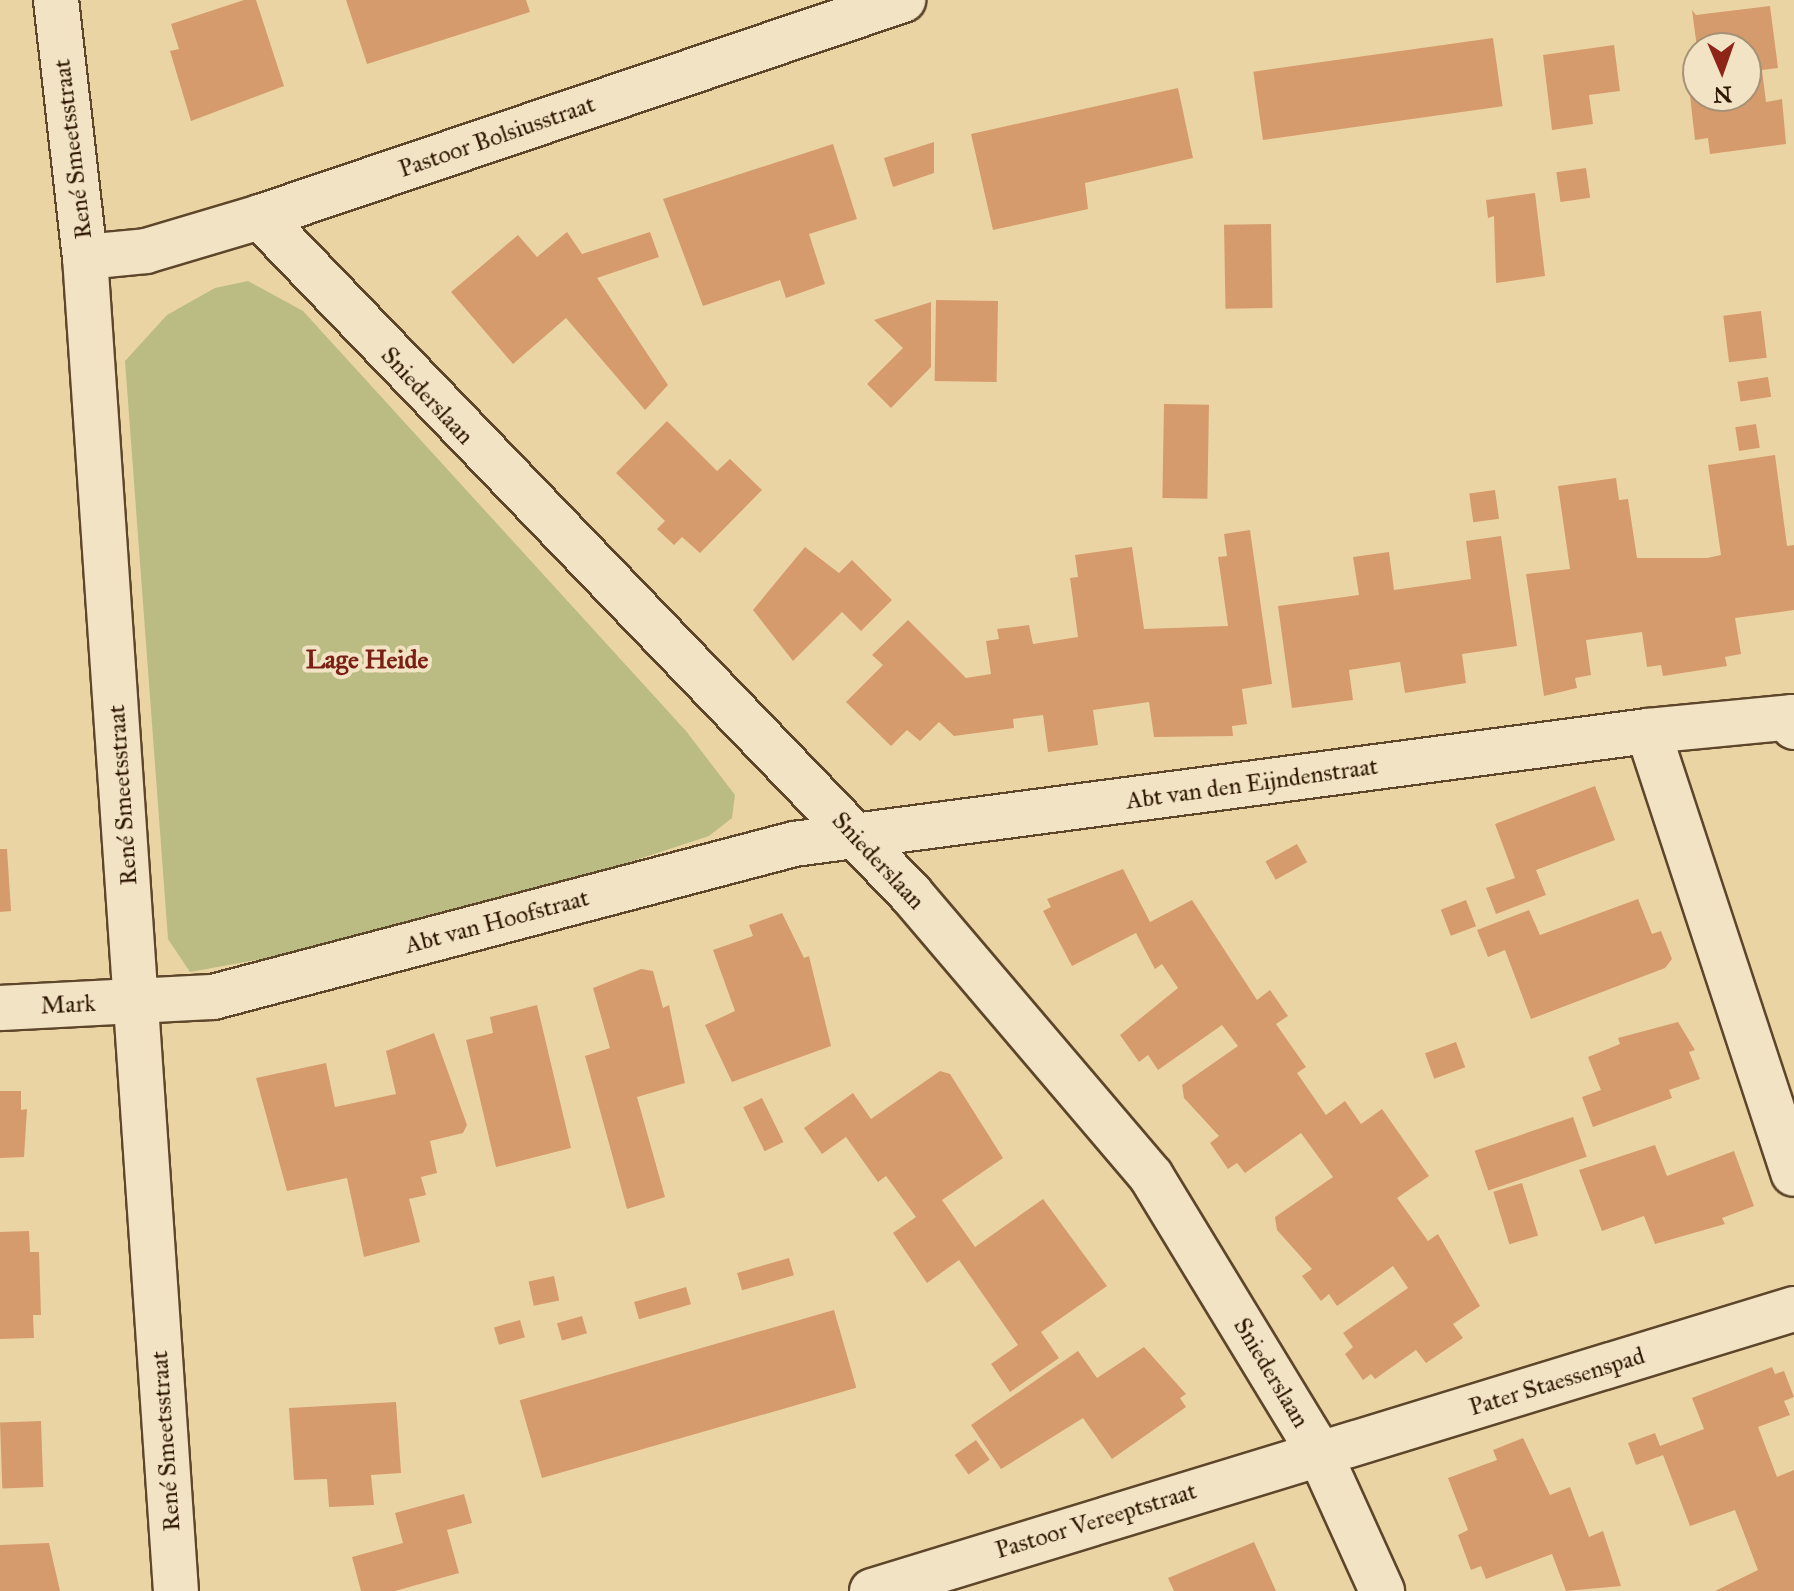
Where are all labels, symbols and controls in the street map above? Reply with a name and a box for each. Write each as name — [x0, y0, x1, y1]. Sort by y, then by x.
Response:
north arrow — [1682, 32, 1762, 112]
street label: René Smeetsstraat — [48, 57, 98, 241]
text: N — [1713, 81, 1733, 108]
street label: Pastoor Bolsiusstraat — [395, 90, 599, 184]
street label: Sniederslaan — [375, 341, 479, 451]
district label: Lage Heide — [306, 644, 428, 676]
street label: René Smeetsstraat — [102, 704, 144, 886]
street label: Abt van den Eijndenstraat — [1124, 752, 1380, 816]
street label: Sniederslaan — [826, 806, 930, 916]
street label: Abt van Hoofstraat — [402, 884, 592, 960]
street label: Mark — [40, 989, 96, 1021]
street label: Sniederslaan — [1227, 1313, 1315, 1433]
street label: Pater Staessenspad — [1466, 1342, 1648, 1422]
street label: René Smeetsstraat — [145, 1350, 187, 1532]
street label: Pastoor Vereeptstraat — [992, 1477, 1200, 1565]

